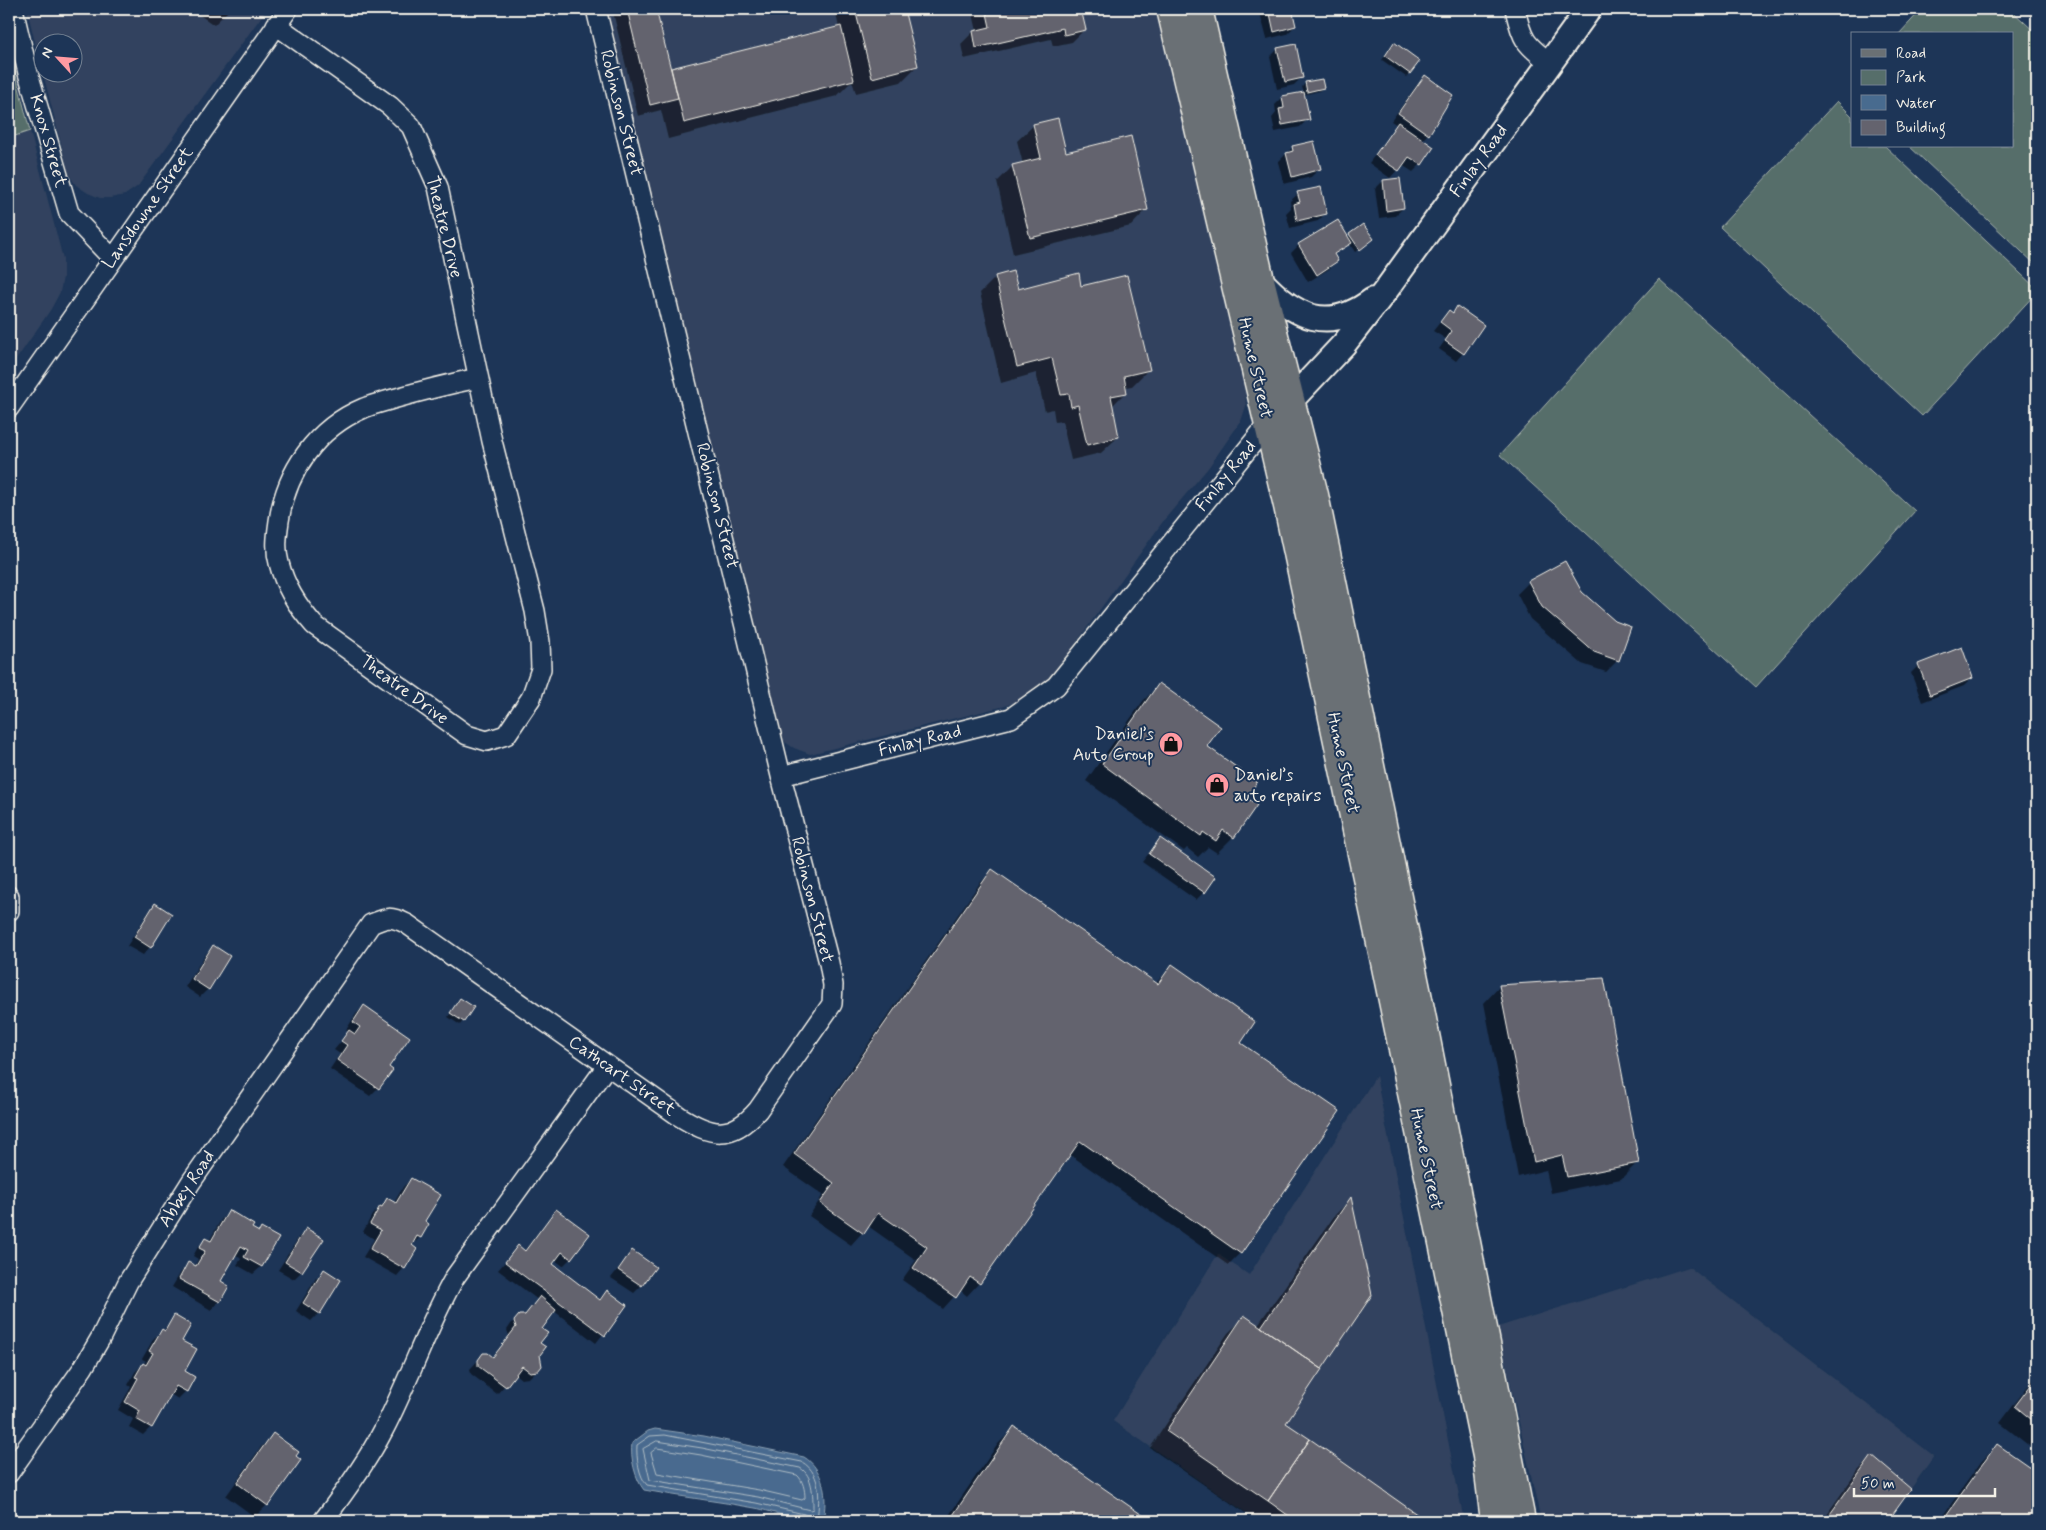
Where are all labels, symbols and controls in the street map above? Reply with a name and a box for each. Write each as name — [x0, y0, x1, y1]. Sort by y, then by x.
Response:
north arrow — [32, 32, 82, 82]
legend — [1851, 32, 2014, 148]
text: Road — [1896, 44, 1926, 64]
text: N — [37, 45, 57, 61]
street label: Robinson Street — [594, 47, 648, 179]
text: Park — [1896, 68, 1926, 88]
street label: Knox Street — [23, 92, 73, 191]
text: Water — [1896, 94, 1936, 114]
text: Building — [1896, 118, 1946, 139]
street label: Finlay Road — [1444, 120, 1514, 202]
street label: Lansdowne Street — [97, 142, 199, 274]
street label: Theatre Drive — [420, 174, 468, 280]
street label: Hume Street — [1232, 315, 1278, 421]
street label: Finlay Road — [1190, 435, 1262, 517]
street label: Robinson Street — [690, 440, 744, 572]
street label: Theatre Drive — [355, 650, 453, 730]
street label: Hume Street — [1321, 710, 1365, 816]
street label: Finlay Road — [876, 719, 964, 763]
place label: Daniel’s Auto Group — [1073, 722, 1154, 767]
shop icon: Daniel’s Auto Group — [1158, 731, 1184, 757]
place label: Daniel’s auto repairs — [1234, 763, 1321, 808]
shop icon: Daniel’s auto repairs — [1204, 772, 1230, 798]
street label: Robinson Street — [785, 834, 839, 966]
street label: Cathcart Street — [563, 1030, 681, 1122]
street label: Hume Street — [1404, 1106, 1448, 1212]
street label: Abbey Road — [153, 1146, 221, 1232]
scale bar — [1854, 1465, 1995, 1497]
text: 50 m — [1861, 1474, 1895, 1494]

